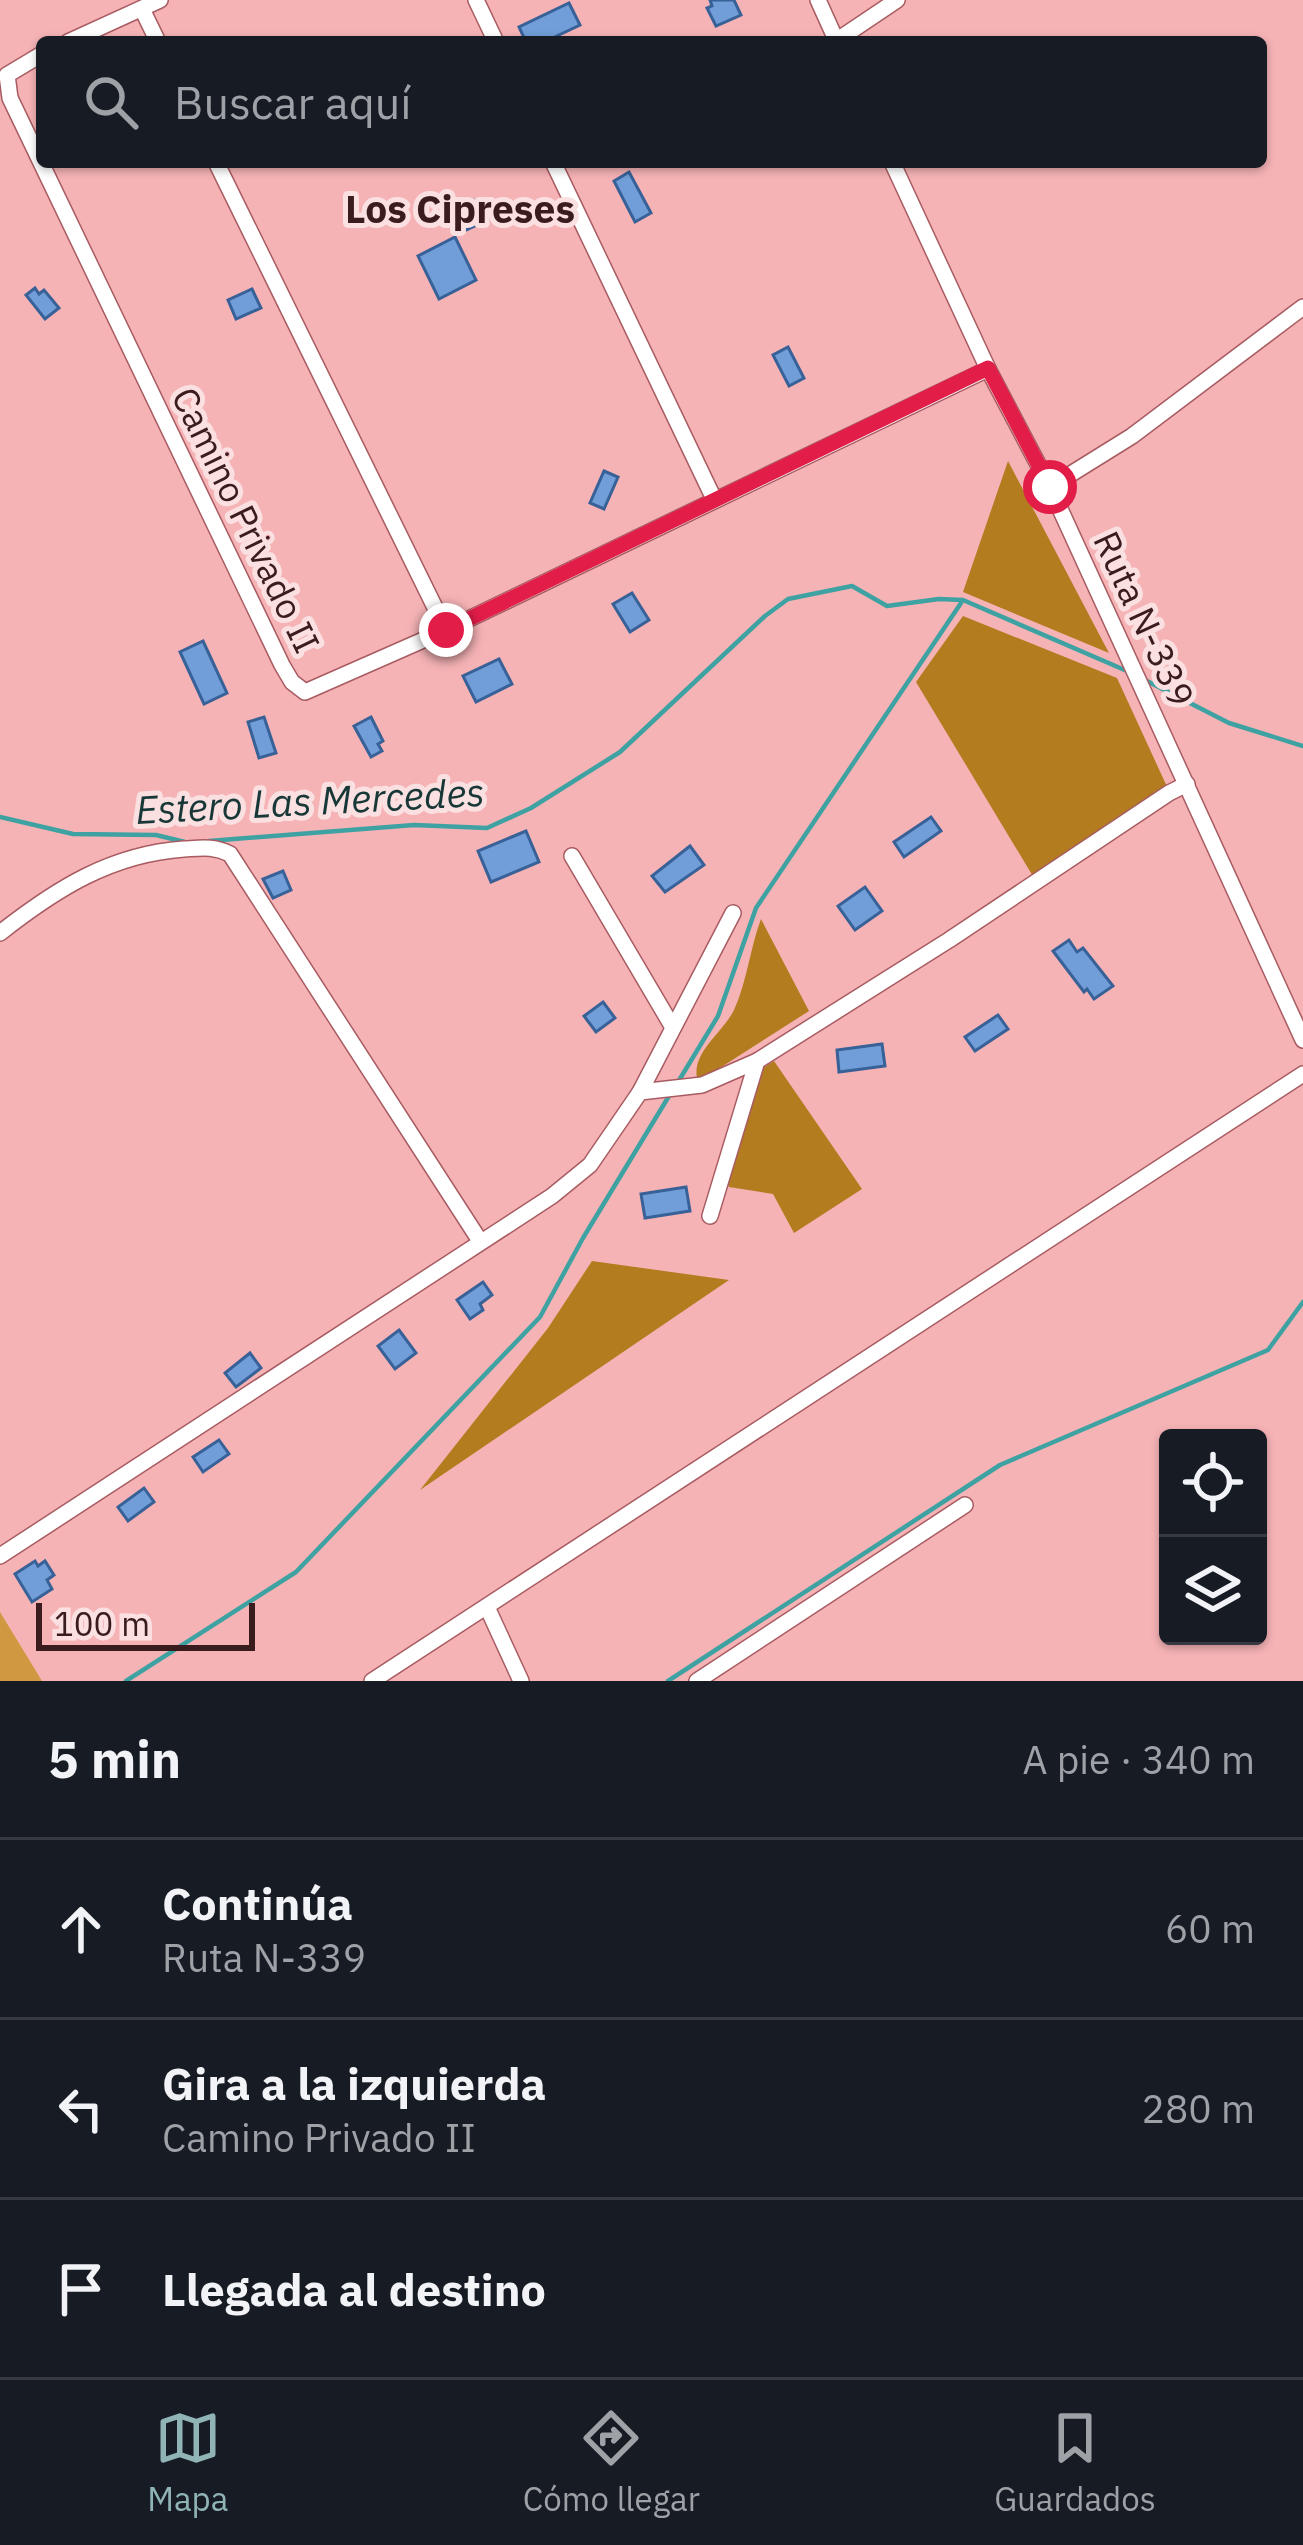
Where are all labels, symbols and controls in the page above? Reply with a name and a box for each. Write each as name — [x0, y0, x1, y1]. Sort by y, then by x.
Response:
search box — [36, 36, 1267, 168]
icon: search — [78, 69, 144, 135]
text: Buscar aquí — [174, 73, 412, 131]
district label: Los Cipreses — [345, 183, 575, 234]
street label: Camino Privado II — [162, 379, 331, 660]
route start — [1023, 460, 1077, 514]
street label: Ruta N-339 — [1083, 523, 1206, 714]
route end — [419, 603, 473, 657]
water label: Estero Las Mercedes — [134, 766, 486, 835]
map controls — [1159, 1429, 1267, 1645]
button: locate — [1159, 1429, 1267, 1537]
button: layers — [1159, 1537, 1267, 1645]
scale bar — [36, 1597, 255, 1650]
text: 100 m — [54, 1602, 150, 1645]
text: 5 min — [48, 1726, 181, 1792]
text: A pie · 340 m — [1022, 1734, 1255, 1785]
text: Continúa — [162, 1874, 353, 1932]
icon: ahead — [48, 1896, 114, 1962]
text: 60 m — [1165, 1903, 1255, 1954]
text: Ruta N-339 — [162, 1932, 366, 1983]
text: Gira a la izquierda — [162, 2054, 546, 2112]
icon: left — [48, 2076, 114, 2142]
text: 280 m — [1142, 2083, 1255, 2134]
text: Camino Privado II — [162, 2112, 476, 2163]
icon: arrive — [48, 2256, 114, 2322]
text: Llegada al destino — [162, 2260, 546, 2318]
tab: Mapa — [147, 2405, 228, 2520]
tab: Cómo llegar — [523, 2405, 700, 2520]
tab: Guardados — [994, 2405, 1156, 2520]

